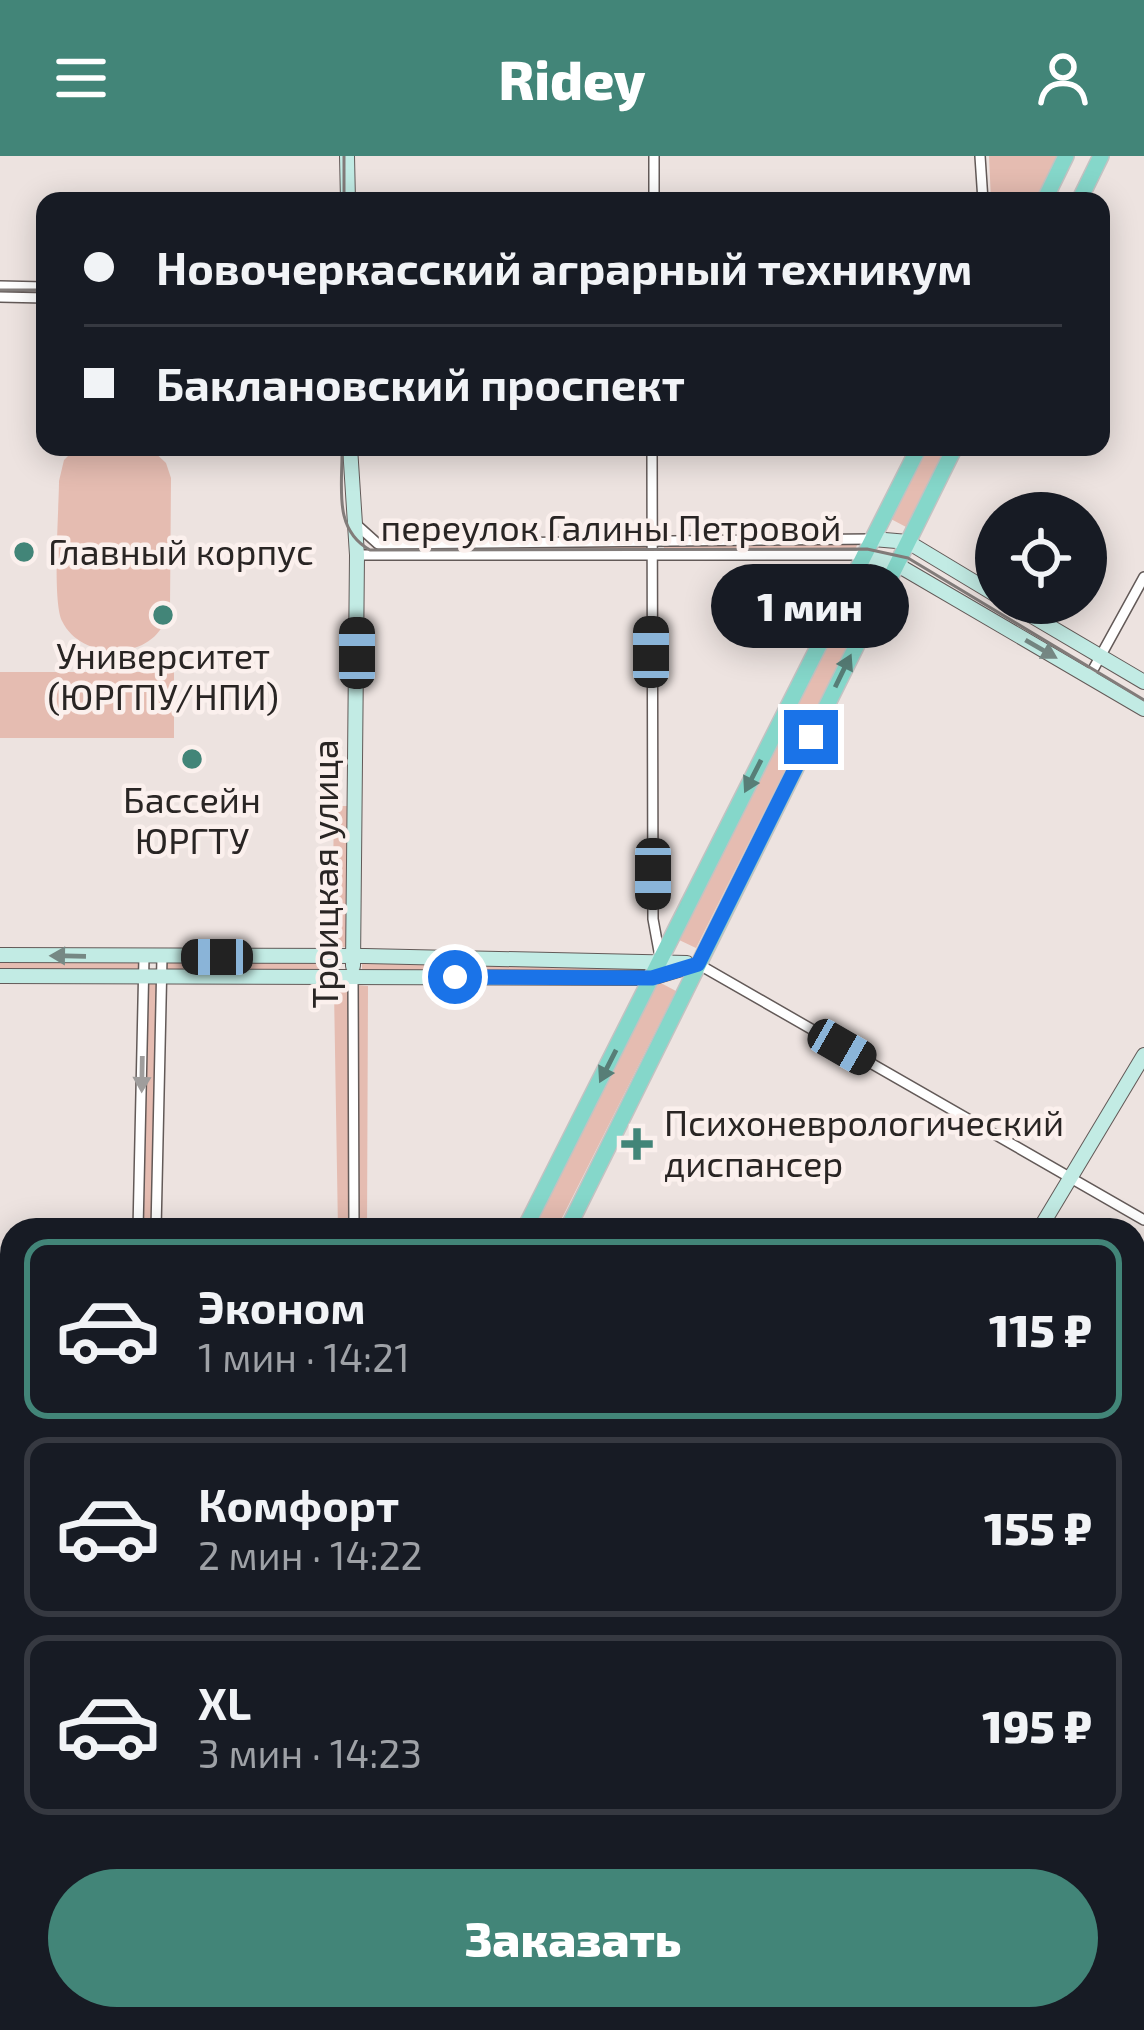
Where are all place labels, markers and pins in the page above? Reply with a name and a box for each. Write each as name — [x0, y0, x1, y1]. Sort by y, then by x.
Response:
place label: Главный корпус — [48, 529, 314, 573]
marker: Главный корпус — [11, 539, 37, 565]
marker: Университет (ЮРГПУ/НПИ) — [150, 602, 176, 628]
place label: Университет (ЮРГПУ/НПИ) — [47, 633, 279, 717]
marker: Бассейн ЮРГТУ — [179, 746, 205, 772]
place label: Бассейн ЮРГТУ — [123, 777, 261, 861]
place label: Психоневрологический диспансер — [664, 1100, 1064, 1184]
marker: Психоневрологический диспансер — [621, 1128, 653, 1160]

